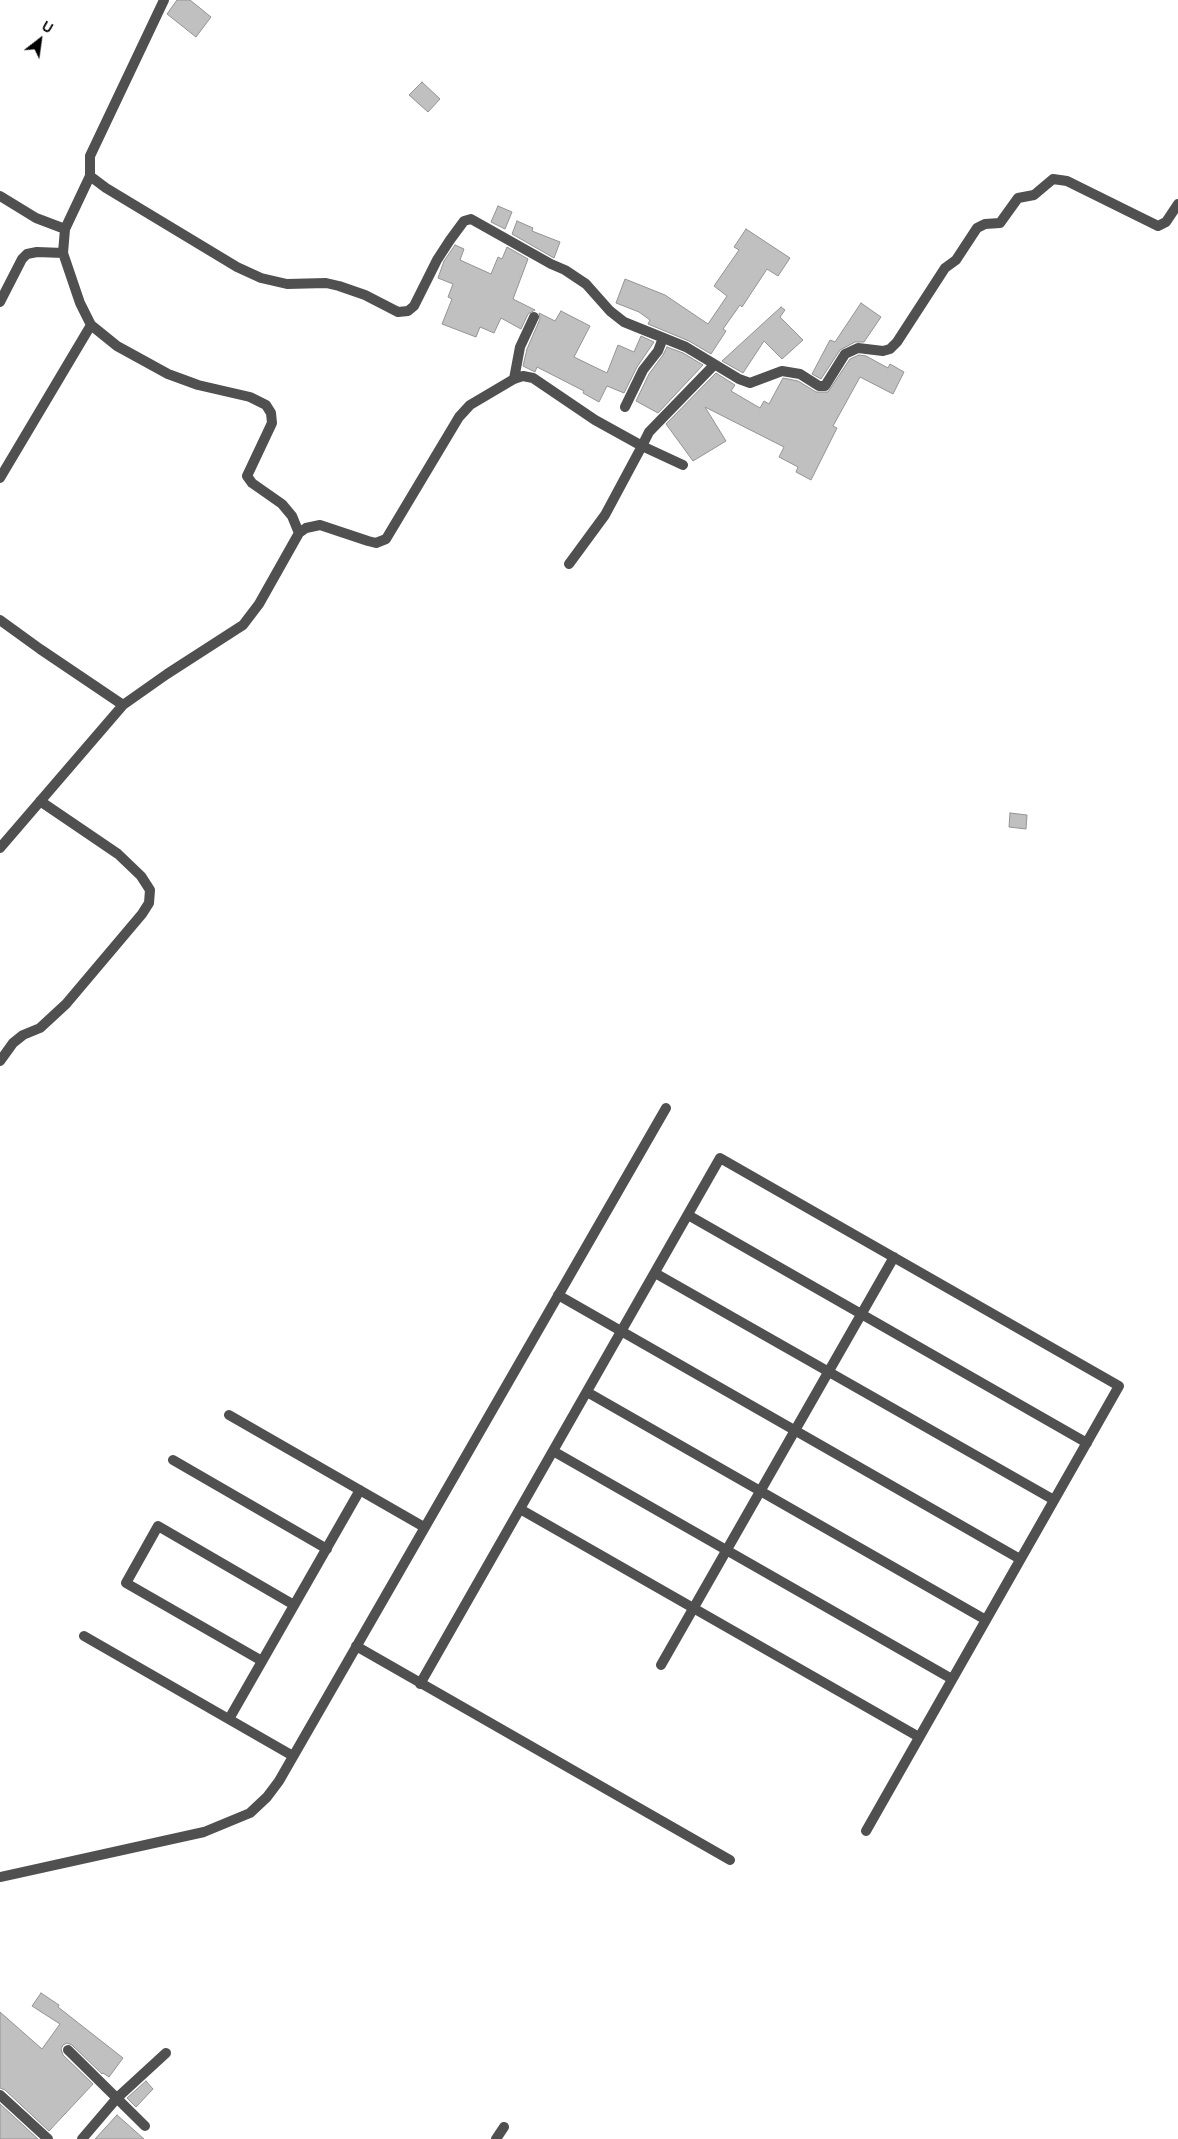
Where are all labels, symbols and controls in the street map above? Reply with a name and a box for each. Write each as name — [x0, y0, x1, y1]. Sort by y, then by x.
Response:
north arrow — [15, 15, 65, 65]
text: U — [39, 17, 56, 37]

